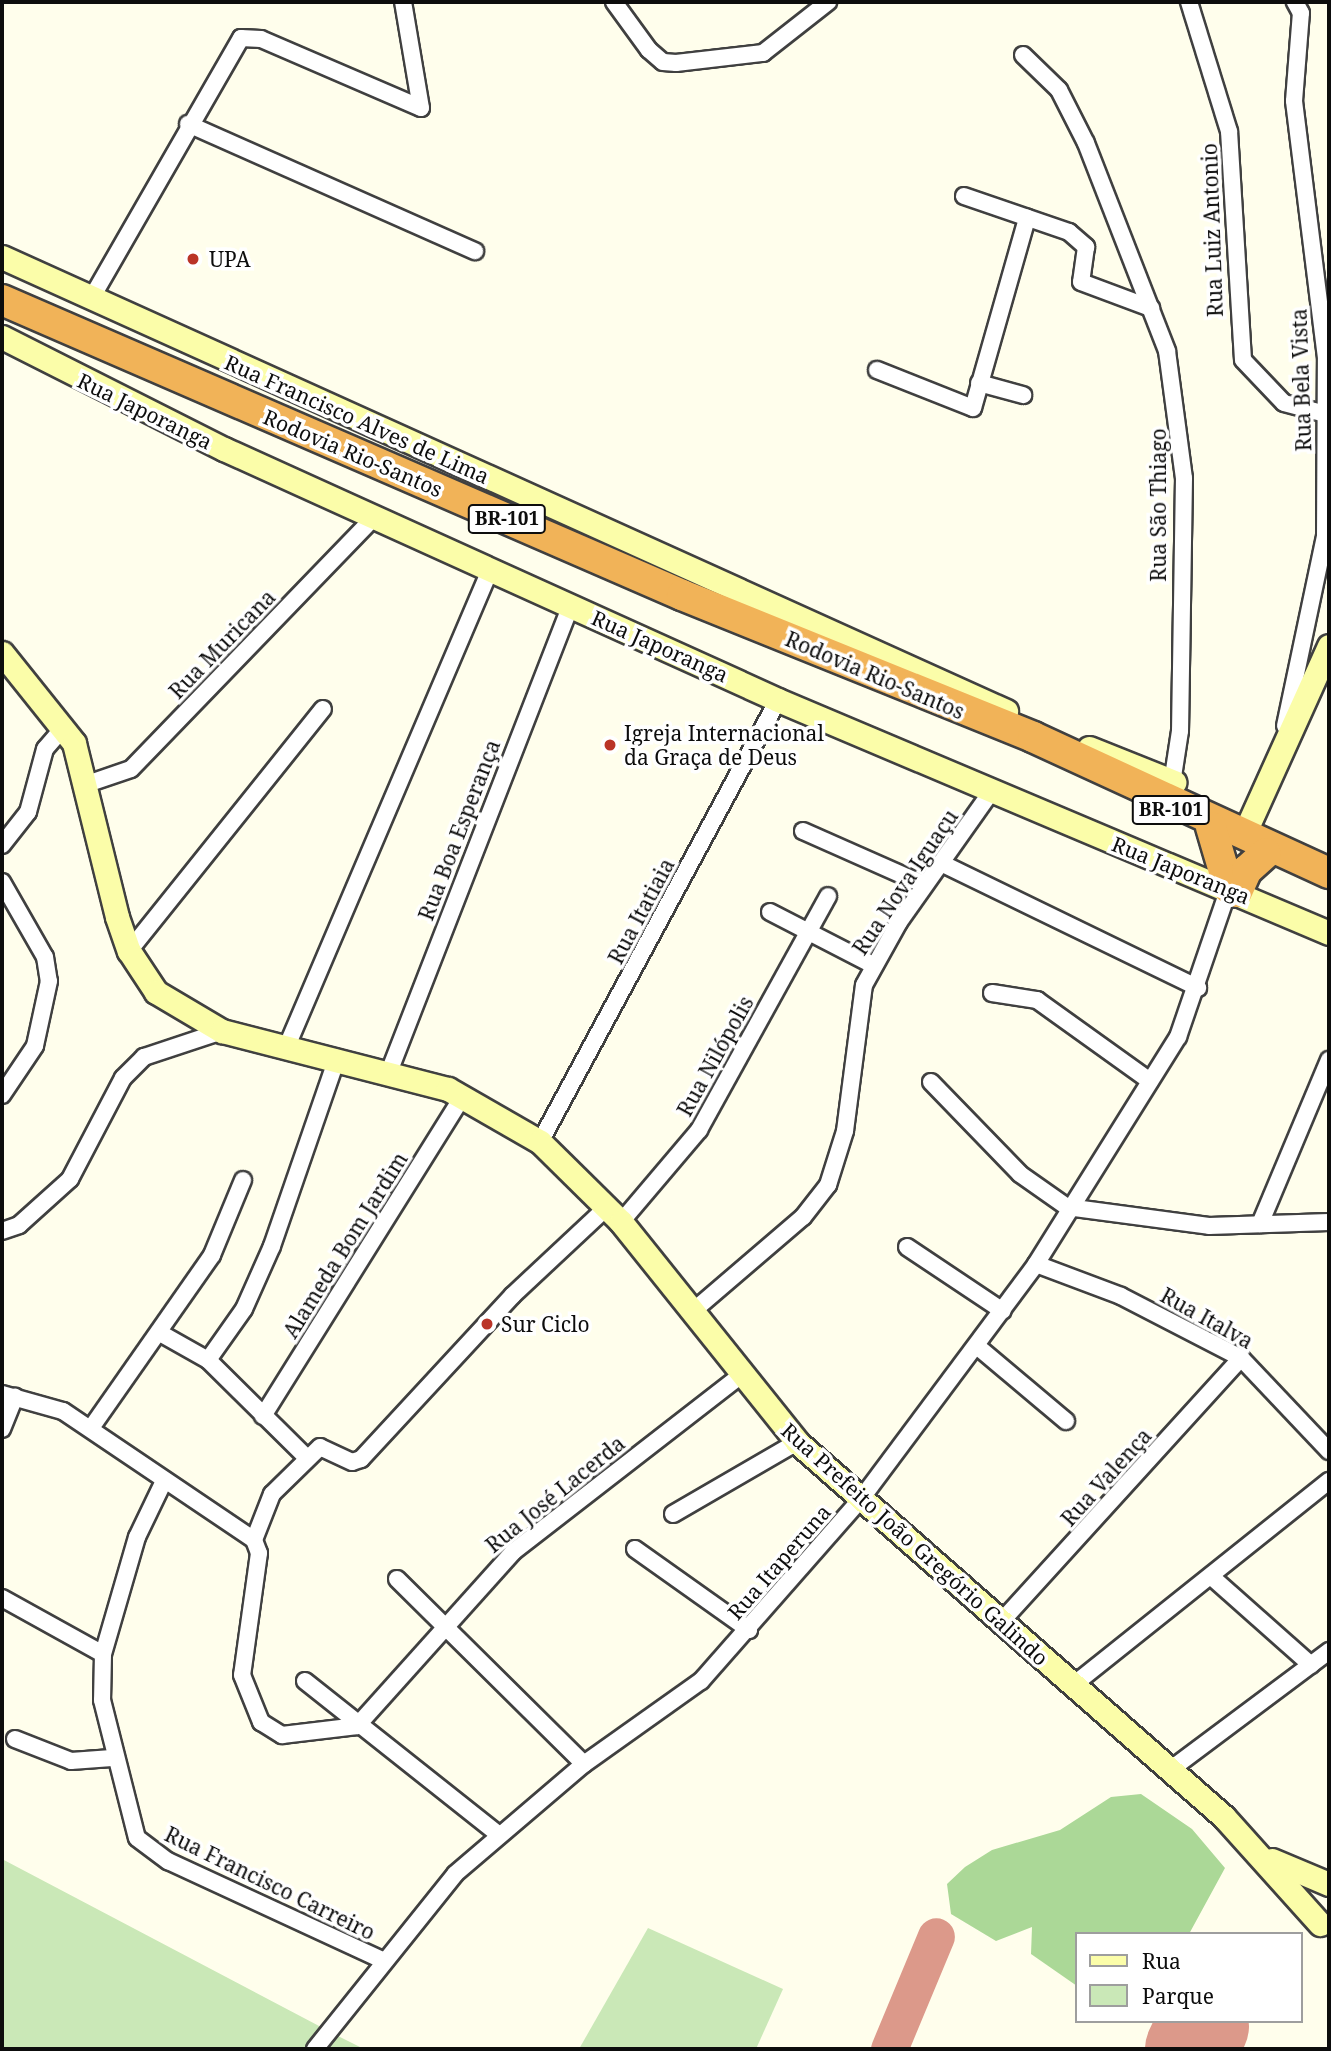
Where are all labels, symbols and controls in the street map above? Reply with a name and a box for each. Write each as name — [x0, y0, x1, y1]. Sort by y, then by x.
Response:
street label: Rua Luiz Antonio — [1196, 143, 1228, 317]
place label: UPA — [209, 246, 250, 272]
marker: UPA — [183, 249, 203, 269]
street label: Rua Bela Vista — [1286, 308, 1316, 452]
street label: Rua Francisco Alves de Lima — [221, 349, 493, 489]
street label: Rua Japoranga — [74, 368, 216, 454]
street label: Rodovia Rio-Santos — [260, 404, 446, 502]
street label: Rua São Thiago — [1145, 428, 1171, 582]
road number: BR-101 — [467, 504, 547, 534]
street label: Rua Muricana — [164, 584, 280, 704]
street label: Rua Japoranga — [588, 605, 732, 687]
street label: Rodovia Rio-Santos — [782, 626, 968, 724]
place label: Igreja Internacional da Graça de Deus — [624, 720, 824, 770]
street label: Rua Boa Esperança — [413, 736, 505, 924]
marker: Igreja Internacional da Graça de Deus — [602, 737, 618, 753]
road number: BR-101 — [1131, 794, 1211, 825]
street label: Rua Nova Iguaçu — [847, 805, 963, 959]
street label: Rua Japoranga — [1108, 831, 1254, 909]
street label: Rua Itatiaia — [603, 854, 679, 968]
street label: Rua Nilópolis — [672, 992, 758, 1120]
street label: Alameda Bom Jardim — [278, 1147, 412, 1343]
street label: Rua Italva — [1156, 1282, 1258, 1354]
place label: Sur Ciclo — [501, 1311, 590, 1337]
marker: Sur Ciclo — [479, 1316, 495, 1332]
street label: Rua Prefeito João Gregório Galindo — [776, 1417, 1054, 1671]
street label: Rua Valença — [1056, 1423, 1156, 1531]
street label: Rua José Lacerda — [481, 1430, 629, 1558]
street label: Rua Itaperuna — [722, 1499, 836, 1625]
street label: Rua Francisco Carreiro — [161, 1821, 379, 1945]
legend — [1076, 1932, 1303, 2023]
text: Rua — [1142, 1947, 1181, 1975]
text: Parque — [1142, 1982, 1214, 2010]

